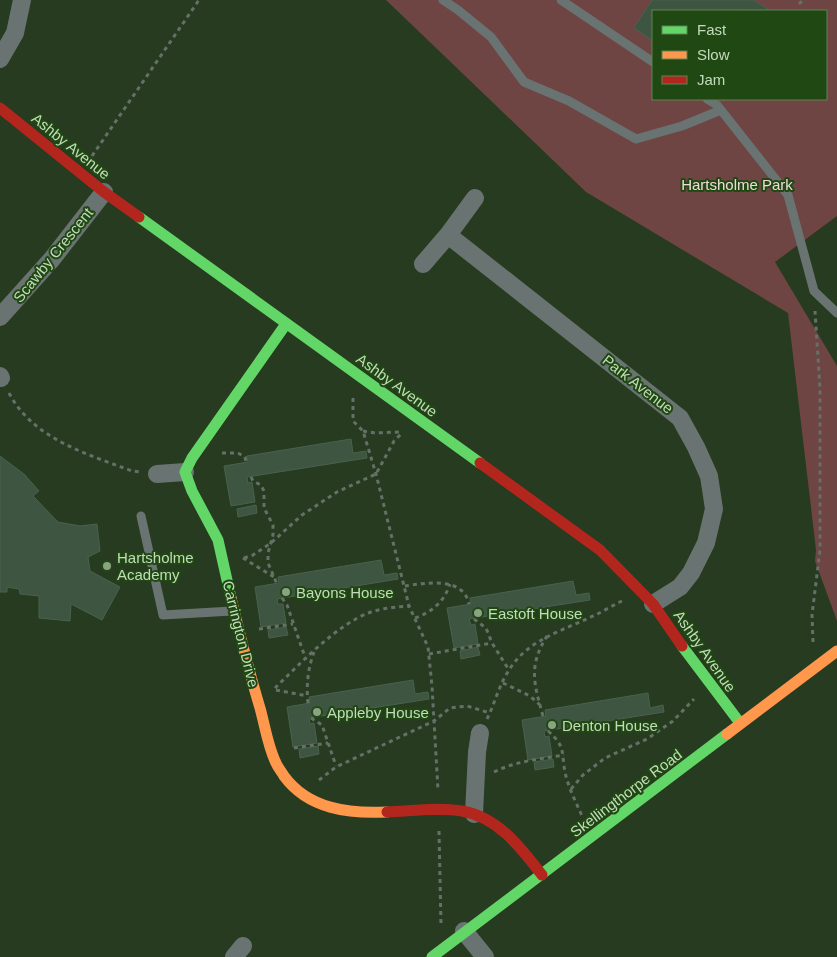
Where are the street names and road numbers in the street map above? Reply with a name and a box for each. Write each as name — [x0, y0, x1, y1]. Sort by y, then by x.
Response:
street label: Ashby Avenue — [28, 109, 114, 183]
street label: Scawby Crescent — [10, 204, 97, 306]
street label: Ashby Avenue — [353, 350, 441, 420]
street label: Park Avenue — [599, 351, 677, 417]
street label: Carrington Drive — [220, 579, 262, 689]
street label: Ashby Avenue — [671, 607, 739, 695]
street label: Skellingthorpe Road — [567, 746, 685, 840]

